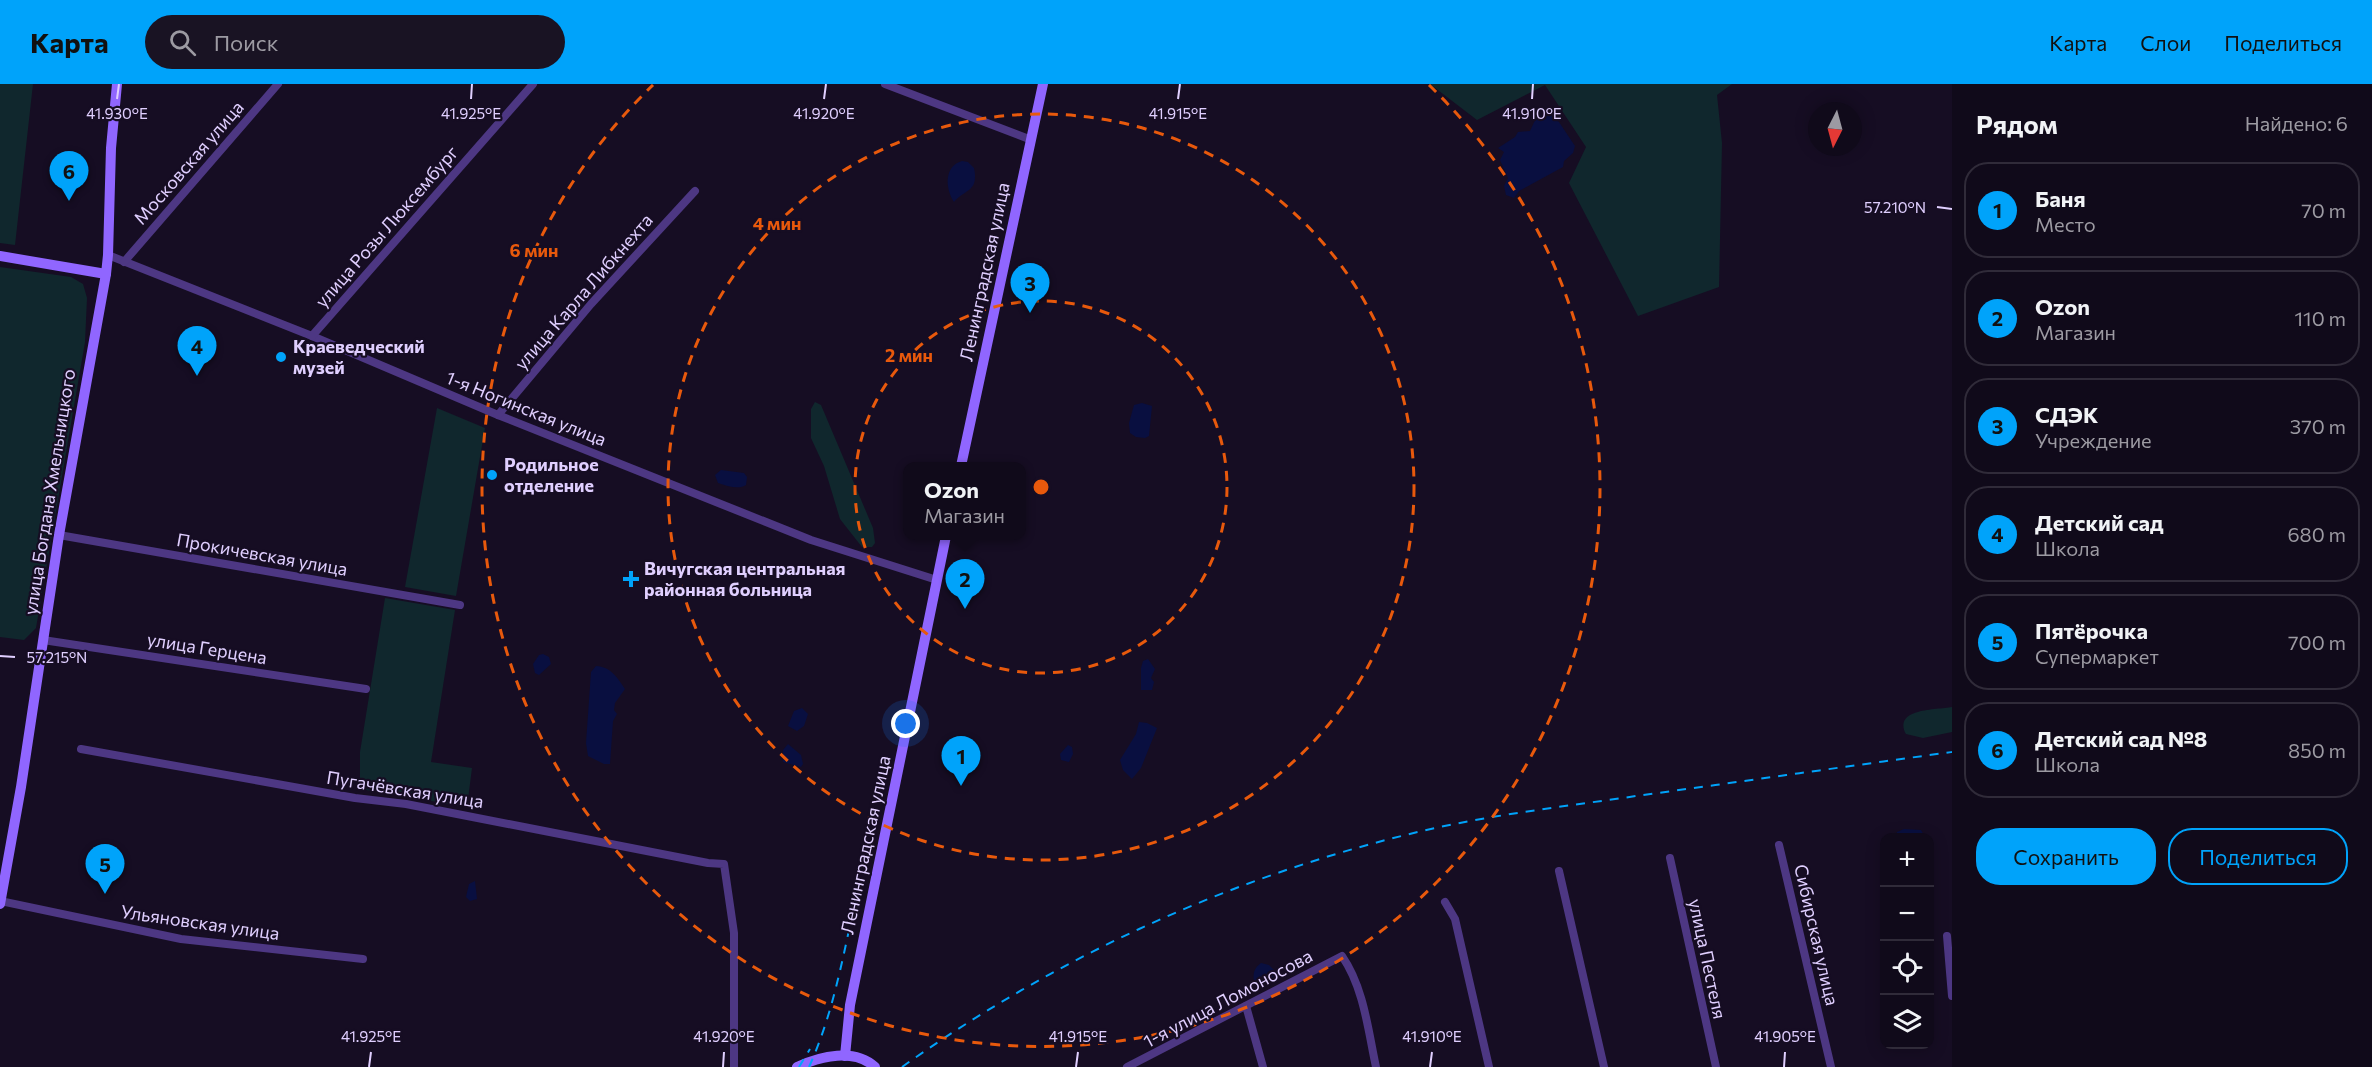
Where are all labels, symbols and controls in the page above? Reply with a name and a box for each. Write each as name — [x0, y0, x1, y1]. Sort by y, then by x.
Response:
search box — [145, 15, 565, 69]
text: Карта — [30, 25, 109, 59]
icon: search — [166, 26, 199, 59]
text: Поиск — [214, 29, 278, 56]
text: Карта — [2049, 30, 2107, 55]
text: Слои — [2140, 30, 2191, 55]
text: Поделиться — [2224, 30, 2342, 55]
street label: Московская улица — [129, 96, 248, 229]
north arrow — [1808, 102, 1862, 156]
text: 41.930°E — [86, 104, 148, 122]
text: 41.925°E — [441, 104, 501, 122]
text: 41.920°E — [793, 104, 855, 122]
text: 41.915°E — [1149, 104, 1207, 122]
text: 41.910°E — [1502, 104, 1562, 122]
text: Рядом — [1976, 108, 2058, 139]
text: Найдено: 6 — [2245, 111, 2348, 135]
street label: улица Розы Люксембург — [310, 141, 462, 312]
pin: 6 — [50, 152, 88, 201]
street label: Ленинградская улица — [954, 180, 1014, 363]
text: Баня — [2035, 185, 2086, 212]
text: 57.210°N — [1864, 198, 1926, 216]
text: 1 — [1993, 198, 2002, 222]
text: 70 m — [2301, 198, 2346, 222]
street label: улица Карла Либкнехта — [510, 209, 657, 374]
text: 4 мин — [753, 212, 801, 234]
text: Место — [2035, 212, 2096, 236]
text: 6 мин — [510, 239, 558, 261]
pin: 3 — [1010, 264, 1050, 313]
text: Ozon — [2035, 293, 2090, 320]
text: 2 — [1992, 306, 2003, 330]
text: 110 m — [2295, 306, 2346, 330]
text: Магазин — [2035, 320, 2116, 344]
pin: 4 — [178, 326, 216, 376]
place label: Краеведческий музей — [293, 335, 425, 378]
text: 2 мин — [885, 344, 933, 366]
marker: Краеведческий музей — [274, 350, 288, 364]
street label: 1-я Ногинская улица — [443, 366, 610, 450]
street label: улица Богдана Хмельницкого — [19, 367, 79, 616]
text: СДЭК — [2035, 401, 2098, 428]
text: 3 — [1992, 414, 2003, 438]
text: 370 m — [2290, 414, 2346, 438]
text: Учреждение — [2035, 428, 2152, 452]
place label: Родильное отделение — [504, 453, 599, 496]
popup — [903, 462, 1026, 540]
marker: Родильное отделение — [485, 468, 499, 482]
text: Ozon — [924, 476, 979, 503]
centre of rings — [1031, 477, 1051, 497]
text: Магазин — [924, 503, 1005, 527]
text: Детский сад — [2035, 509, 2164, 536]
text: 4 — [1991, 522, 2004, 546]
text: 680 m — [2287, 522, 2346, 546]
street label: Прокичевская улица — [175, 528, 349, 580]
text: Школа — [2035, 536, 2100, 560]
place label: Вичугская центральная районная больница — [644, 557, 845, 600]
pin: 2 — [946, 560, 984, 609]
marker: Вичугская центральная районная больница — [622, 570, 640, 588]
text: Пятёрочка — [2035, 617, 2148, 644]
street label: улица Герцена — [146, 628, 269, 668]
text: 5 — [1992, 630, 2003, 654]
text: 700 m — [2288, 630, 2346, 654]
text: Супермаркет — [2035, 644, 2159, 668]
text: 57.215°N — [27, 648, 87, 666]
your location — [891, 709, 920, 738]
text: Детский сад №8 — [2035, 725, 2207, 752]
pin: 1 — [942, 736, 980, 786]
text: 6 — [1991, 738, 2004, 762]
text: 850 m — [2288, 738, 2346, 762]
text: Школа — [2035, 752, 2100, 776]
street label: Ленинградская улица — [835, 753, 895, 936]
street label: Пугачёвская улица — [325, 766, 485, 812]
button: Сохранить — [1976, 828, 2156, 885]
button: Поделиться — [2168, 828, 2348, 885]
map controls — [1880, 833, 1934, 1049]
button: + — [1880, 833, 1934, 887]
pin: 5 — [86, 844, 124, 894]
street label: Сибирская улица — [1790, 862, 1844, 1008]
button: − — [1880, 887, 1934, 941]
street label: улица Пестеля — [1685, 897, 1731, 1021]
street label: Ульяновская улица — [119, 900, 281, 944]
button: locate — [1880, 941, 1934, 995]
street label: 1-я улица Ломоносова — [1139, 944, 1316, 1052]
button: layers — [1880, 995, 1934, 1049]
text: 41.925°E — [341, 1027, 401, 1045]
text: 41.920°E — [693, 1027, 755, 1045]
text: 41.915°E — [1049, 1027, 1107, 1045]
text: 41.910°E — [1402, 1027, 1462, 1045]
text: 41.905°E — [1754, 1027, 1816, 1045]

